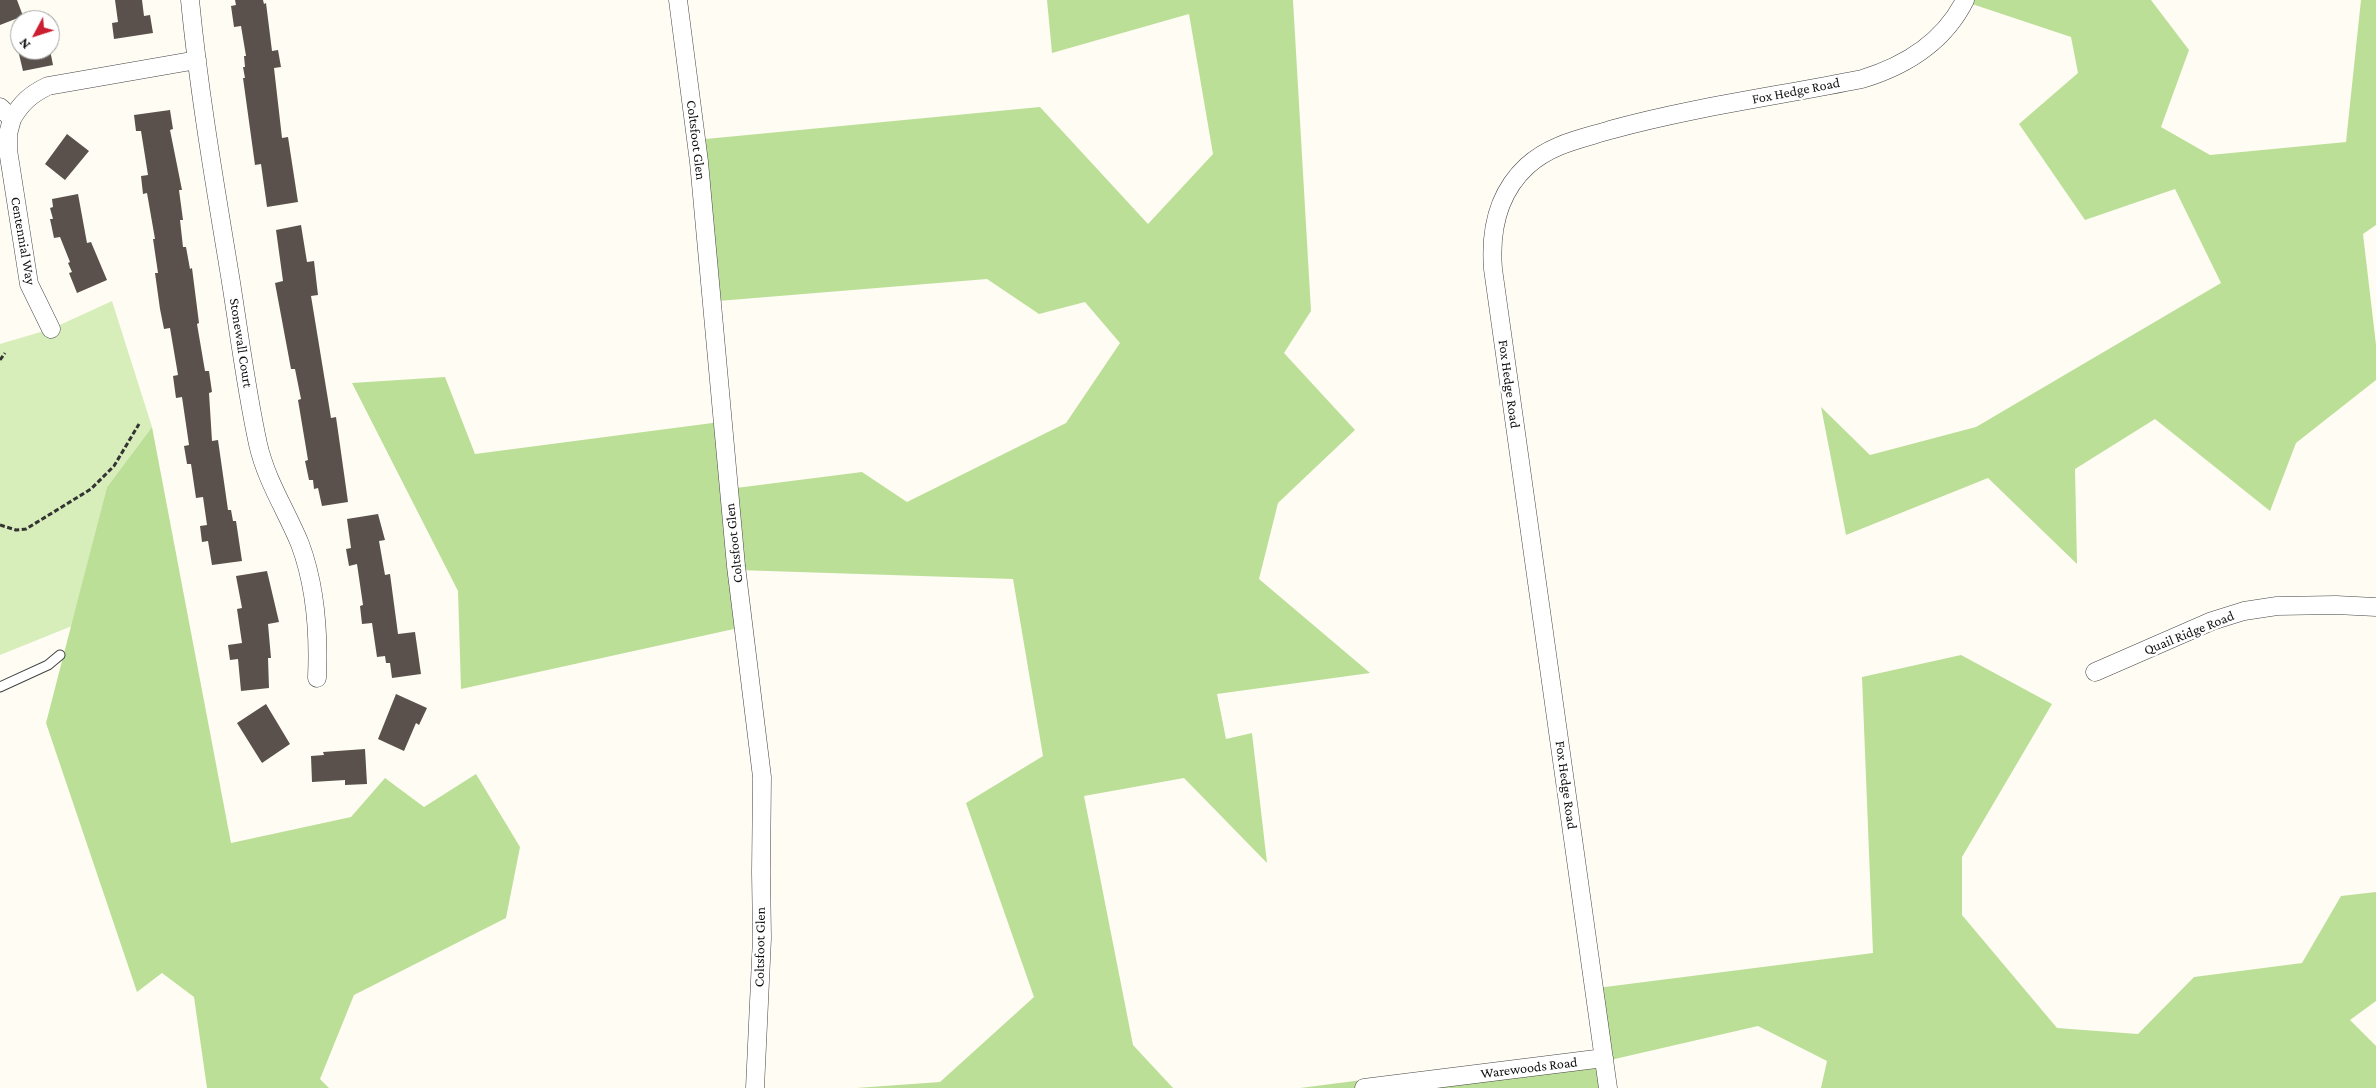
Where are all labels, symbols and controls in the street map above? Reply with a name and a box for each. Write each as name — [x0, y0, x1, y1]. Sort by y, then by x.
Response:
north arrow — [10, 10, 60, 60]
text: N — [15, 35, 33, 53]
street label: Fox Hedge Road — [1751, 74, 1841, 108]
street label: Coltsfoot Glen — [683, 99, 709, 181]
street label: Centennial Way — [7, 196, 39, 286]
street label: Stonewall Court — [226, 297, 256, 389]
street label: Fox Hedge Road — [1494, 339, 1524, 429]
street label: Coltsfoot Glen — [721, 502, 747, 584]
street label: Quail Ridge Road — [2141, 607, 2237, 659]
street label: Fox Hedge Road — [1551, 740, 1581, 830]
street label: Coltsfoot Glen — [751, 907, 769, 987]
street label: Warewoods Road — [1480, 1054, 1578, 1082]

